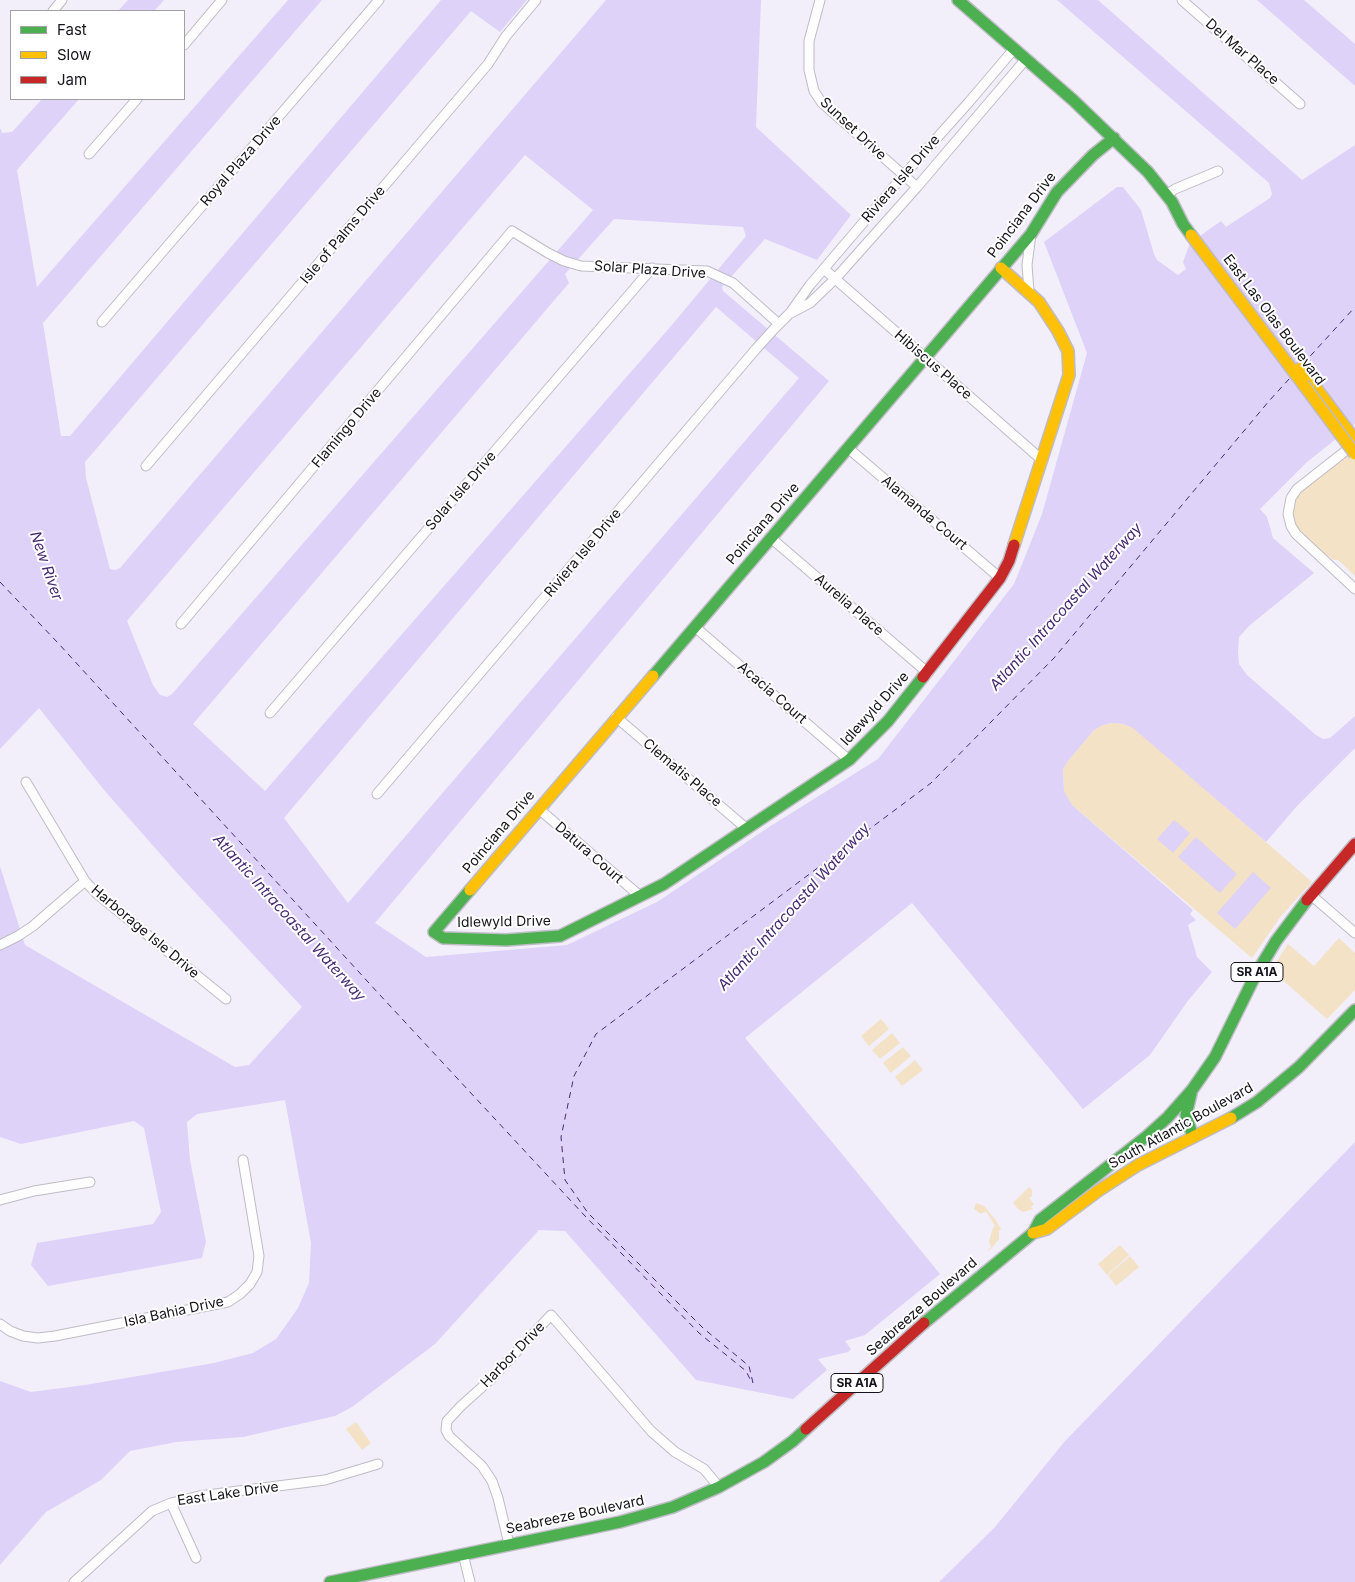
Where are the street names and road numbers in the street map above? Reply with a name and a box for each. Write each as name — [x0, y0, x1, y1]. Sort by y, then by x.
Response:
street label: Del Mar Place — [1202, 16, 1282, 88]
street label: Sunset Drive — [816, 94, 890, 164]
street label: Royal Plaza Drive — [197, 112, 285, 210]
street label: Riviera Isle Drive — [858, 132, 944, 226]
street label: Poinciana Drive — [984, 169, 1060, 261]
street label: Isle of Palms Drive — [297, 183, 389, 287]
street label: East Las Olas Boulevard — [1219, 251, 1329, 389]
street label: Solar Plaza Drive — [593, 258, 707, 282]
street label: Hibiscus Place — [891, 327, 975, 403]
street label: Flamingo Drive — [309, 385, 385, 471]
street label: Solar Isle Drive — [422, 448, 500, 534]
street label: Alamanda Court — [878, 472, 970, 554]
street label: Poinciana Drive — [723, 480, 803, 568]
street label: Riviera Isle Drive — [541, 505, 625, 601]
street label: Aurelia Place — [811, 570, 887, 640]
street label: Acacia Court — [734, 659, 810, 727]
street label: Idlewyld Drive — [837, 669, 913, 749]
street label: Clematis Place — [639, 735, 725, 811]
street label: Poinciana Drive — [459, 787, 539, 877]
street label: Datura Court — [551, 819, 627, 887]
street label: Harborage Isle Drive — [88, 882, 202, 982]
street label: Idlewyld Drive — [457, 913, 551, 931]
road number: SR A1A — [1231, 962, 1283, 982]
street label: South Atlantic Boulevard — [1106, 1079, 1256, 1173]
street label: Seabreeze Boulevard — [863, 1254, 981, 1360]
street label: Isla Bahia Drive — [123, 1293, 225, 1331]
street label: Harbor Drive — [478, 1319, 548, 1391]
road number: SR A1A — [831, 1374, 883, 1392]
street label: East Lake Drive — [176, 1479, 280, 1509]
street label: Seabreeze Boulevard — [504, 1492, 646, 1538]

